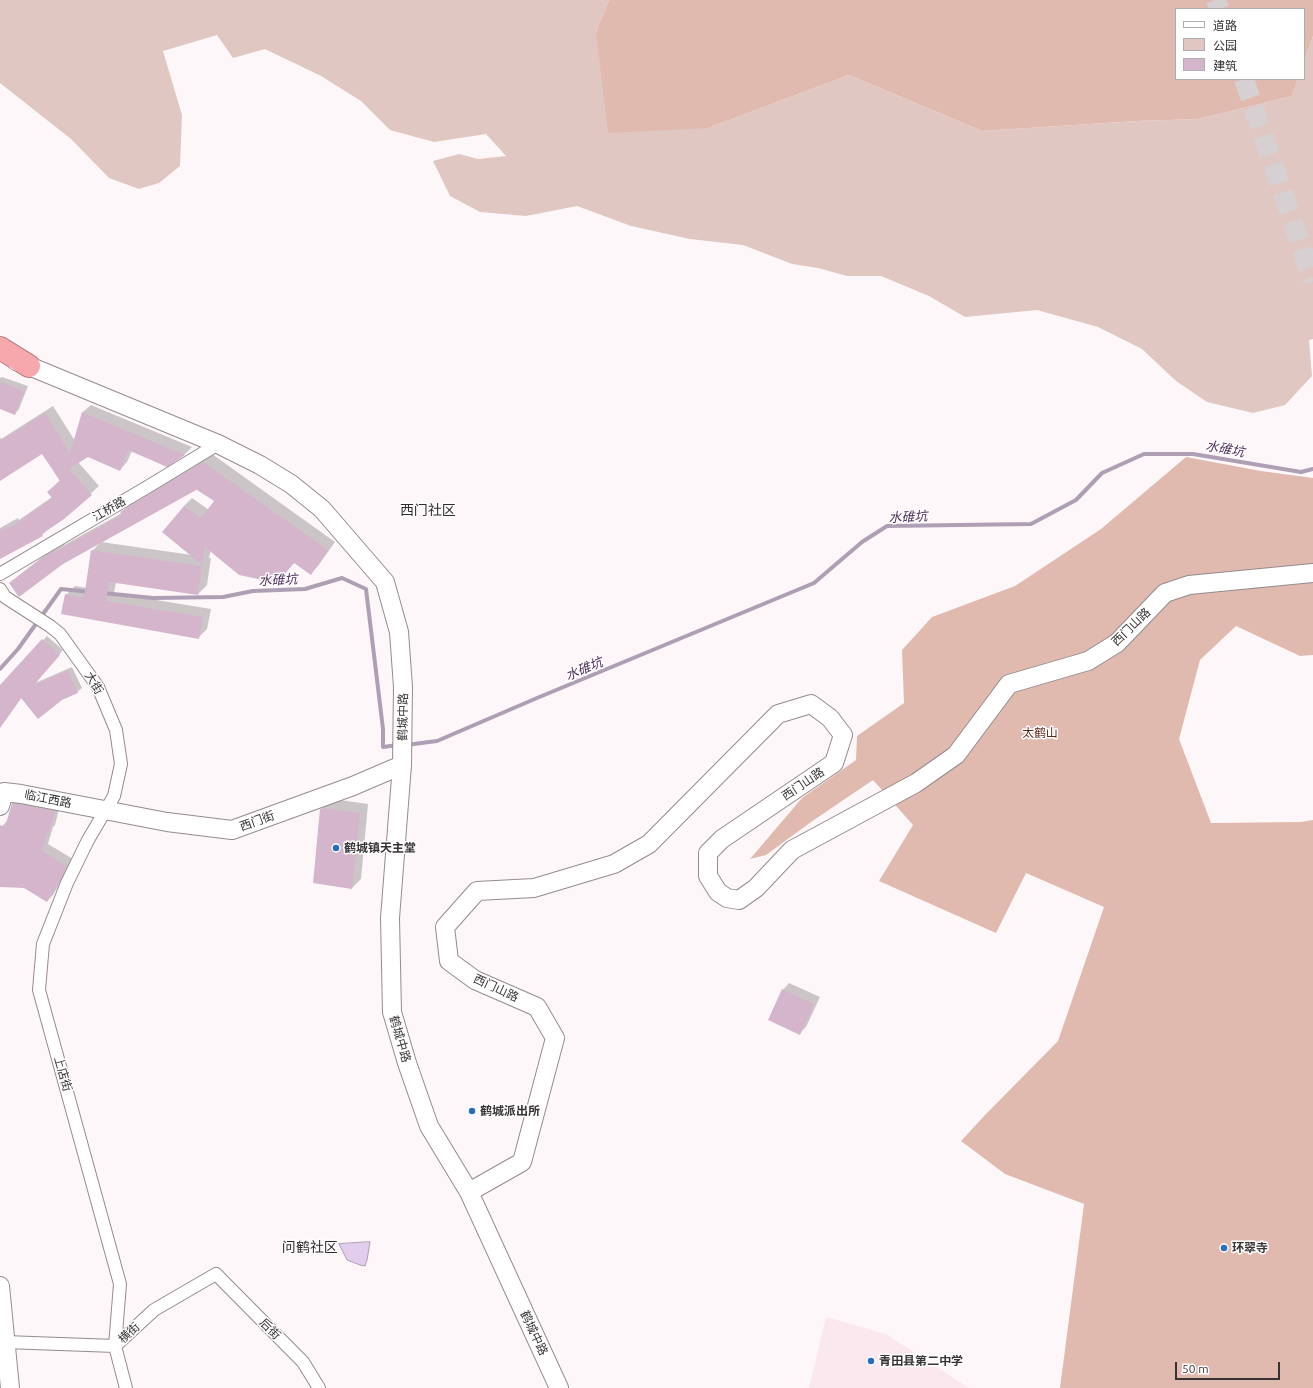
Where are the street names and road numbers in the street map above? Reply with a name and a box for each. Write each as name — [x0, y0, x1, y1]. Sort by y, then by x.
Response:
street label: 江桥路 — [90, 494, 128, 524]
street label: 西门山路 — [1109, 605, 1153, 649]
street label: 大街 — [82, 669, 106, 697]
street label: 鹤城中路 — [395, 693, 411, 741]
street label: 西门山路 — [779, 765, 827, 803]
street label: 临江西路 — [23, 787, 73, 811]
street label: 西门街 — [238, 808, 276, 834]
street label: 西门山路 — [471, 971, 521, 1005]
street label: 鹤城中路 — [386, 1014, 414, 1064]
street label: 上店街 — [51, 1055, 75, 1093]
street label: 鹤城中路 — [517, 1308, 551, 1358]
street label: 后街 — [256, 1315, 284, 1343]
street label: 横街 — [115, 1320, 143, 1346]

